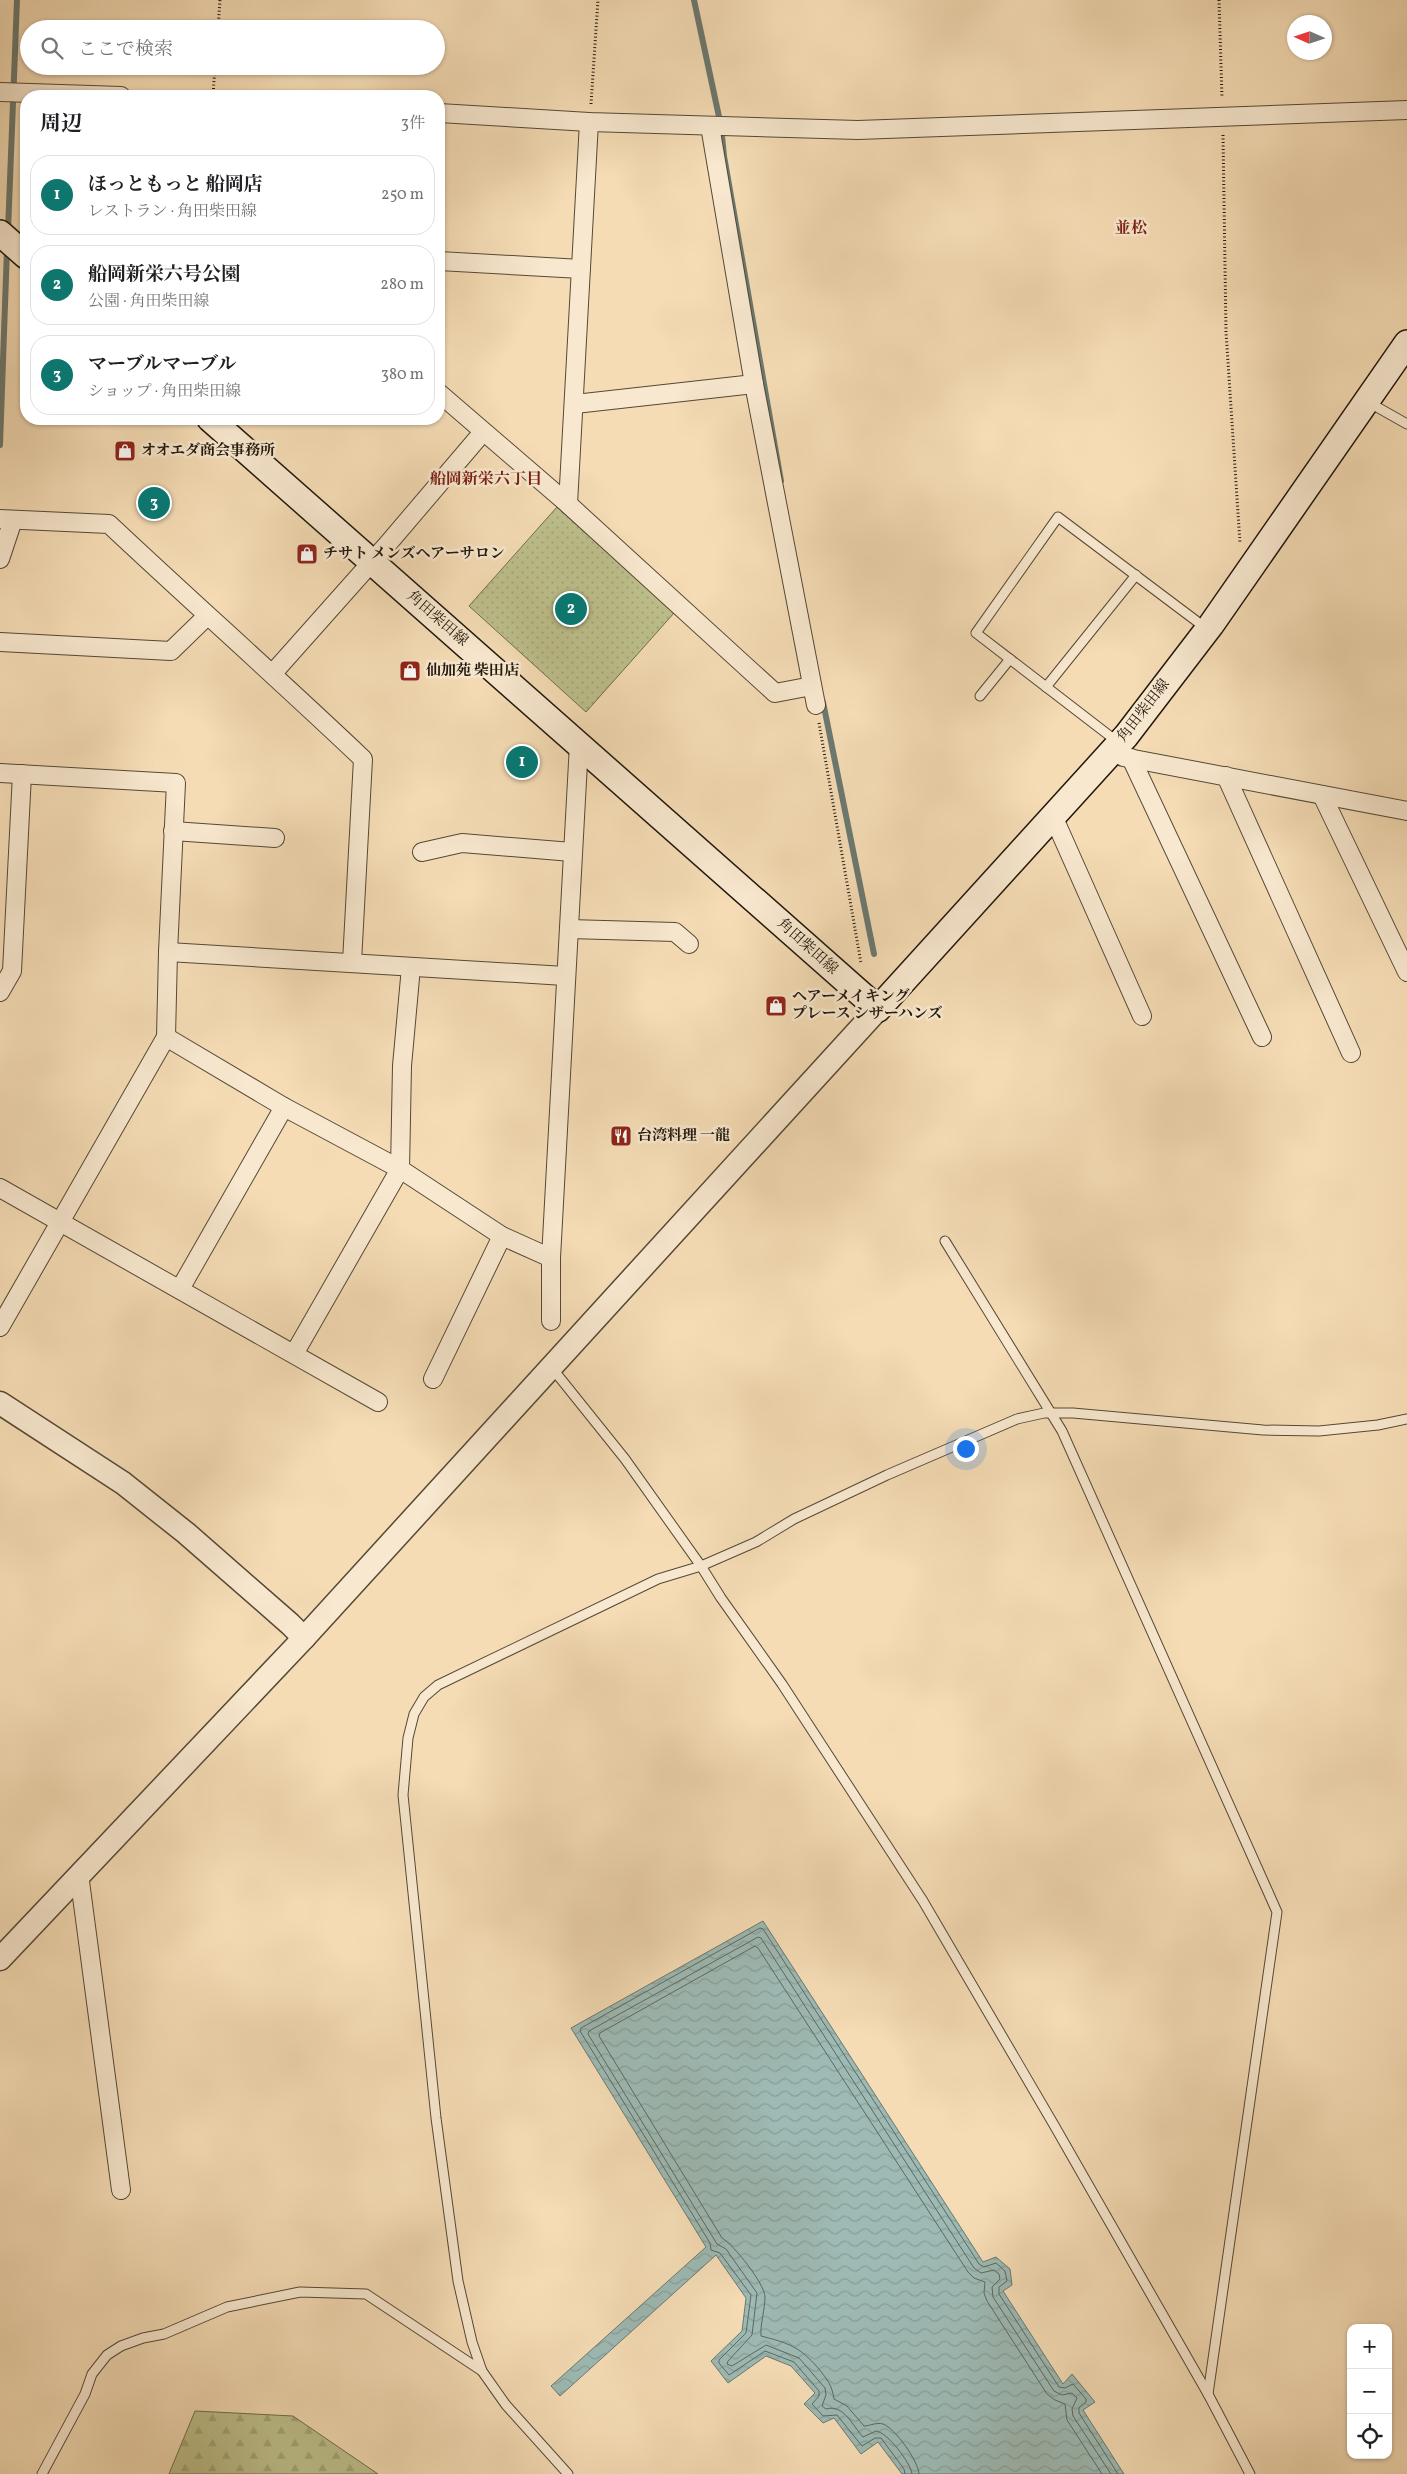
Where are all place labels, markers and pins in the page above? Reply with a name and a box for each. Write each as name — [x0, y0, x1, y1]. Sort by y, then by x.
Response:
shop icon: オオエダ商会事務所 — [113, 439, 137, 463]
place label: オオエダ商会事務所 — [141, 441, 275, 462]
pin: 3 — [138, 484, 170, 522]
shop icon: チサト メンズヘアーサロン — [295, 542, 319, 566]
place label: チサト メンズヘアーサロン — [323, 544, 505, 565]
pin: 2 — [555, 590, 587, 628]
shop icon: 仙加苑 柴田店 — [398, 659, 422, 683]
place label: 仙加苑 柴田店 — [426, 661, 519, 682]
pin: 1 — [506, 743, 538, 781]
place label: ヘアーメイキング プレース シザーハンズ — [792, 987, 942, 1025]
shop icon: ヘアーメイキング プレース シザーハンズ — [764, 994, 788, 1018]
restaurant icon: 台湾料理 一龍 — [609, 1124, 633, 1148]
place label: 台湾料理 一龍 — [637, 1126, 730, 1147]

